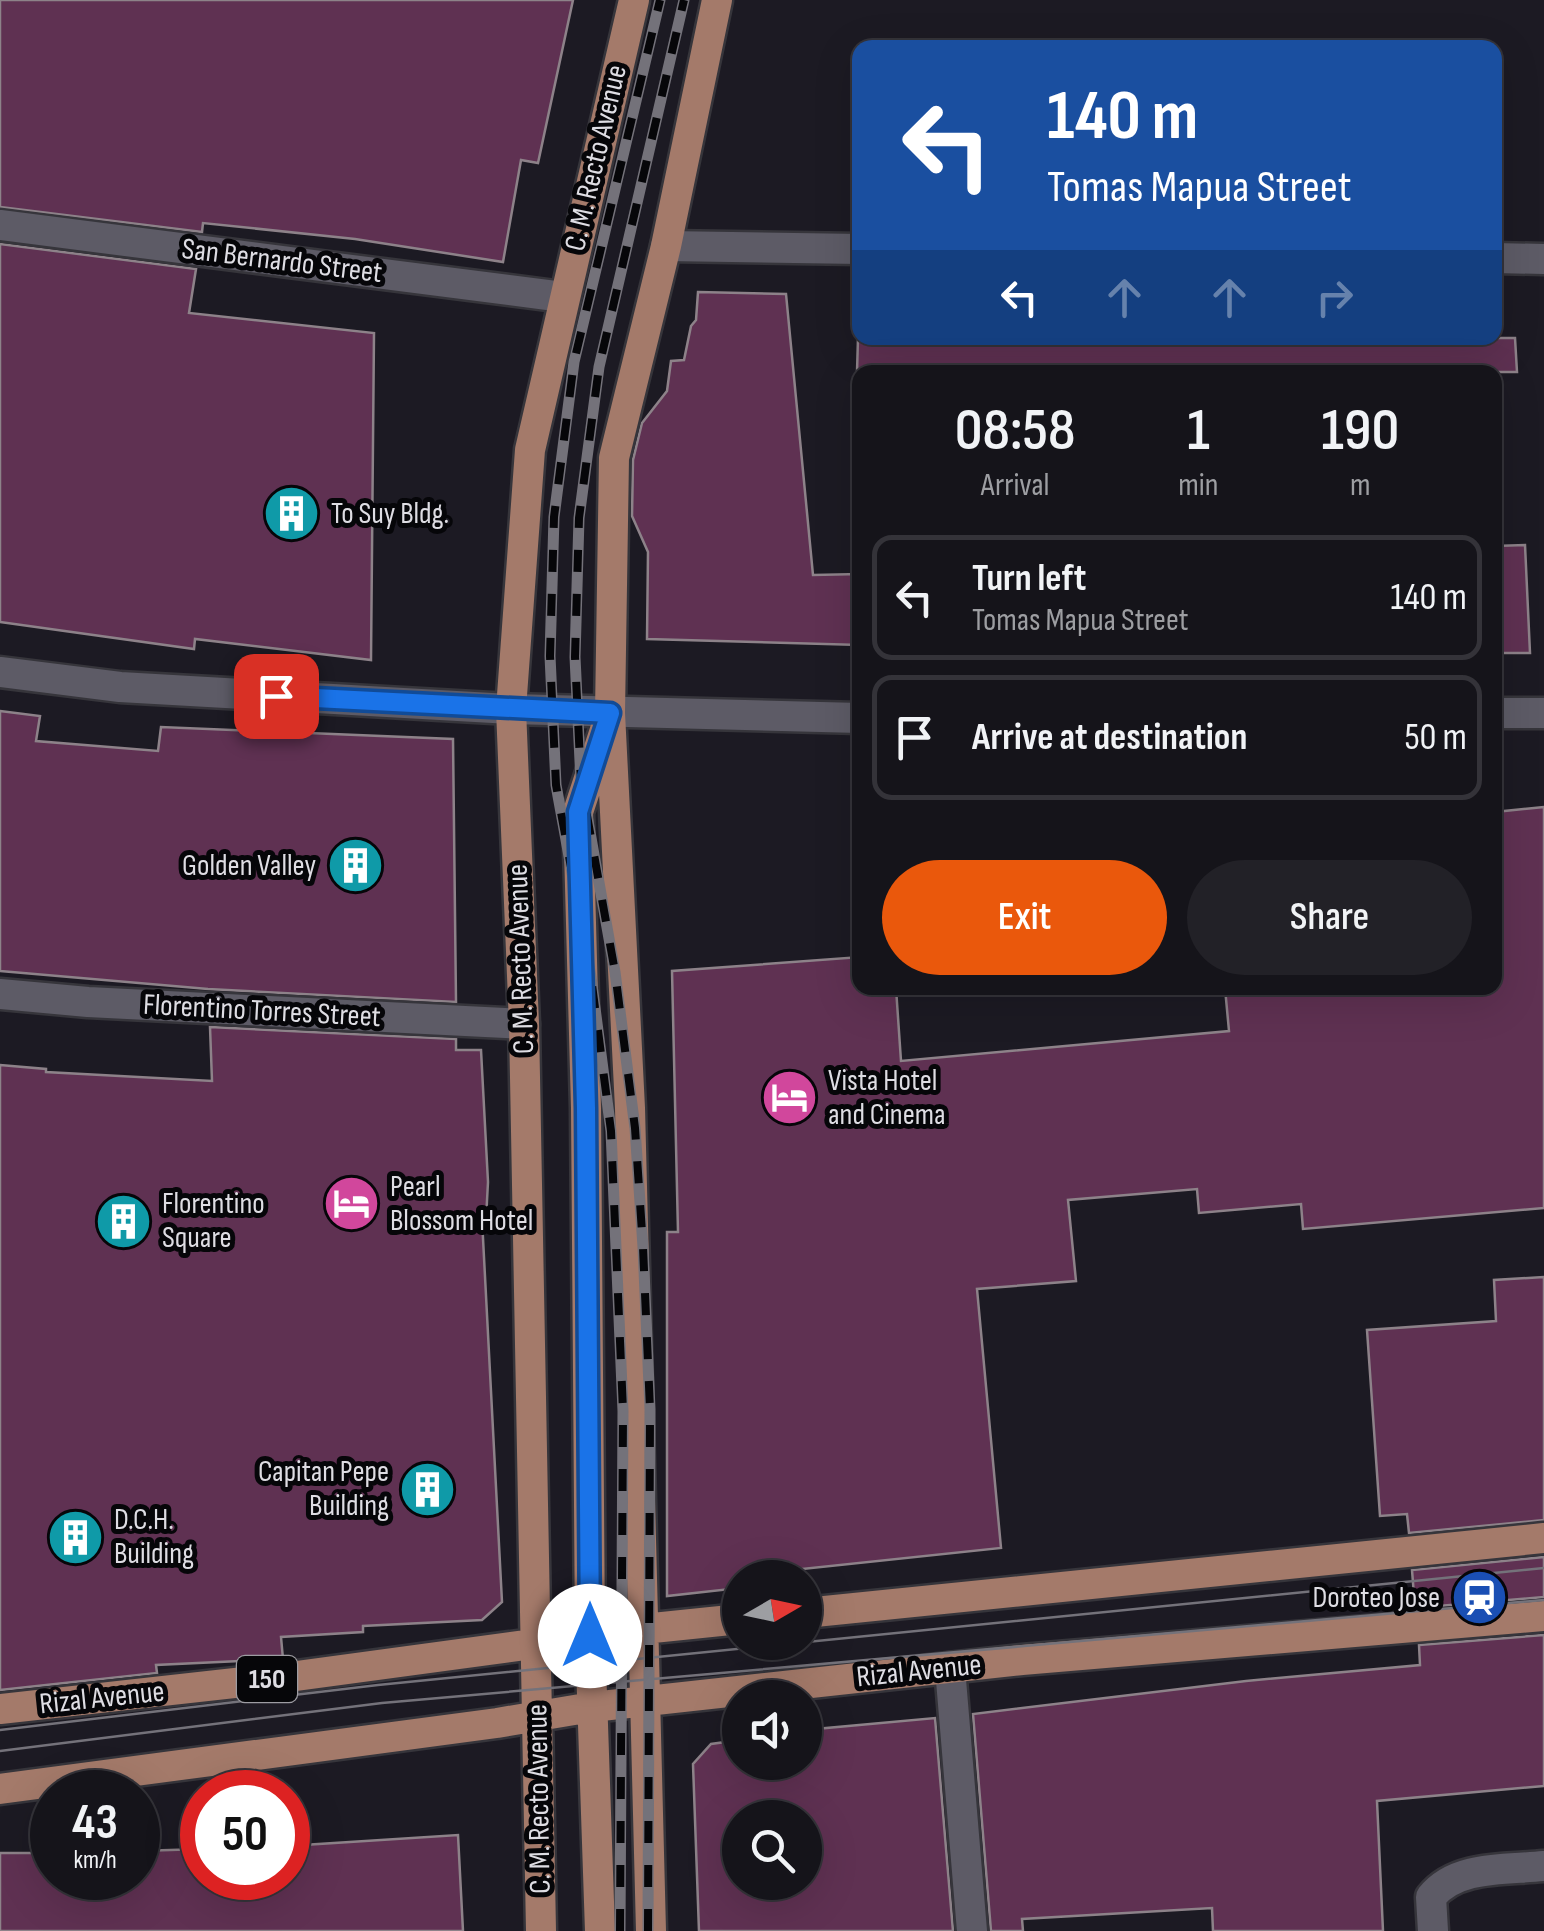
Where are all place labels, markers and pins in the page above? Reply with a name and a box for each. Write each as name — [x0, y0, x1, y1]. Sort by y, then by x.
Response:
building icon: To Suy Bldg. — [262, 484, 322, 544]
place label: To Suy Bldg. — [331, 496, 449, 532]
pin — [234, 654, 319, 739]
building icon: Golden Valley — [325, 836, 385, 896]
place label: Golden Valley — [182, 848, 316, 884]
place label: Vista Hotel and Cinema — [828, 1063, 946, 1133]
hotel icon: Vista Hotel and Cinema — [759, 1068, 819, 1128]
place label: Pearl Blossom Hotel — [390, 1169, 533, 1239]
hotel icon: Pearl Blossom Hotel — [321, 1174, 381, 1234]
place label: Florentino Square — [162, 1186, 265, 1256]
building icon: Florentino Square — [93, 1191, 153, 1251]
place label: Capitan Pepe Building — [258, 1454, 389, 1524]
building icon: Capitan Pepe Building — [398, 1459, 458, 1519]
place label: D.C.H. Building — [114, 1502, 194, 1572]
building icon: D.C.H. Building — [45, 1507, 105, 1567]
station icon: Doroteo Jose — [1449, 1568, 1509, 1628]
place label: Doroteo Jose — [1313, 1580, 1440, 1616]

